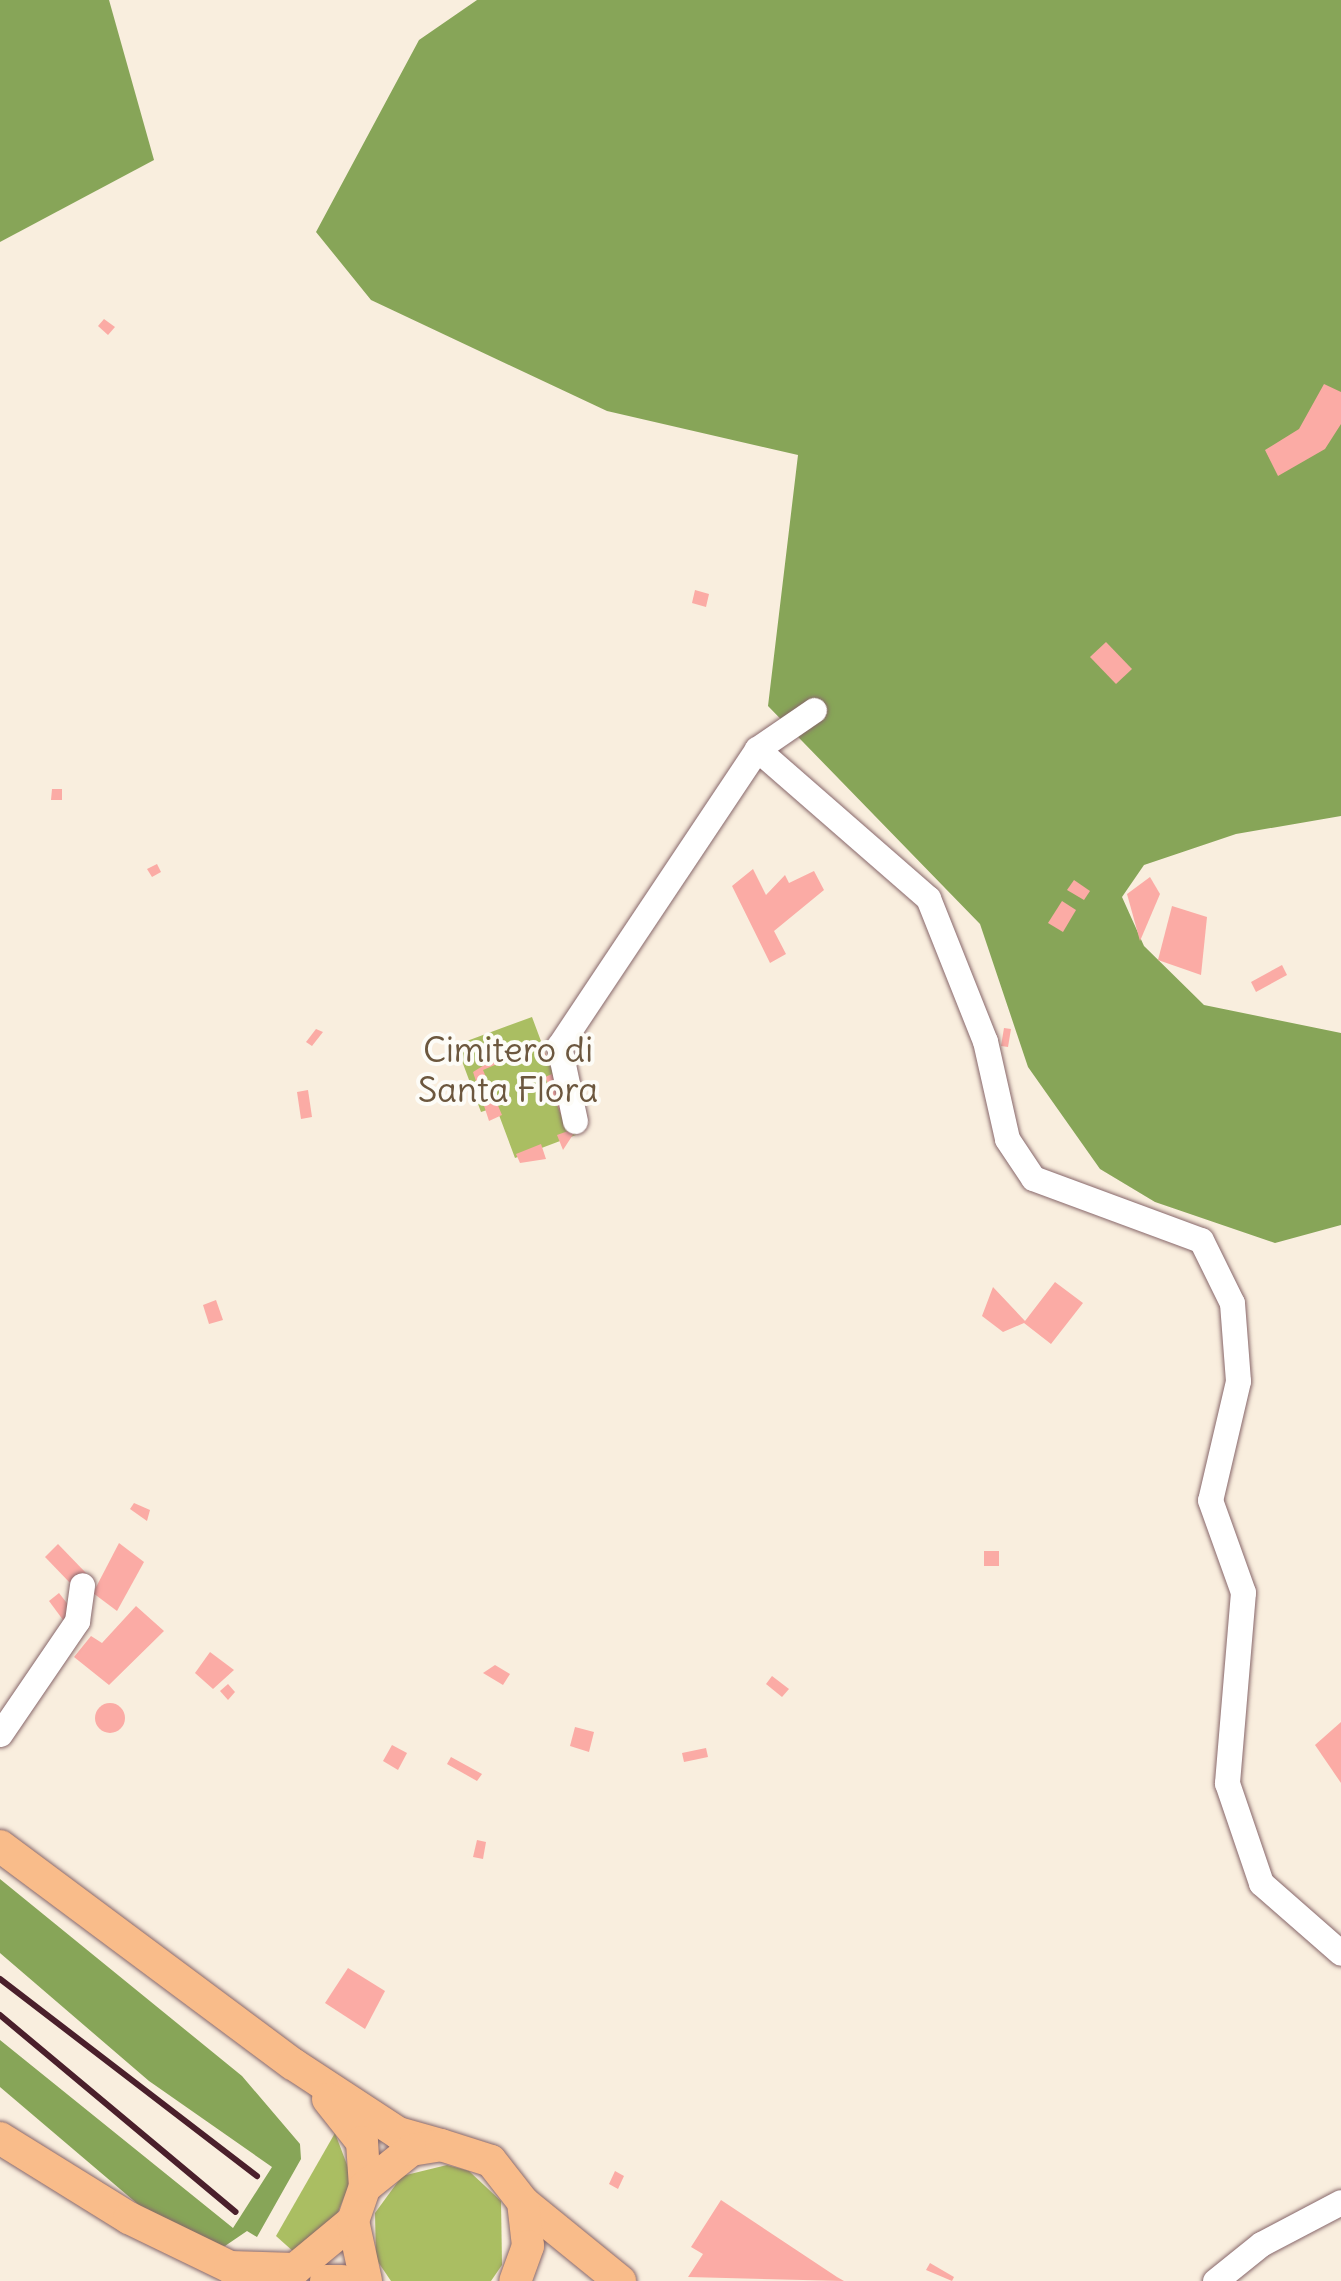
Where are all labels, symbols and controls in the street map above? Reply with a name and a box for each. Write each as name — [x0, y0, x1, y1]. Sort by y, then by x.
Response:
park label: Cimitero di Santa Flora — [418, 1028, 598, 1110]

